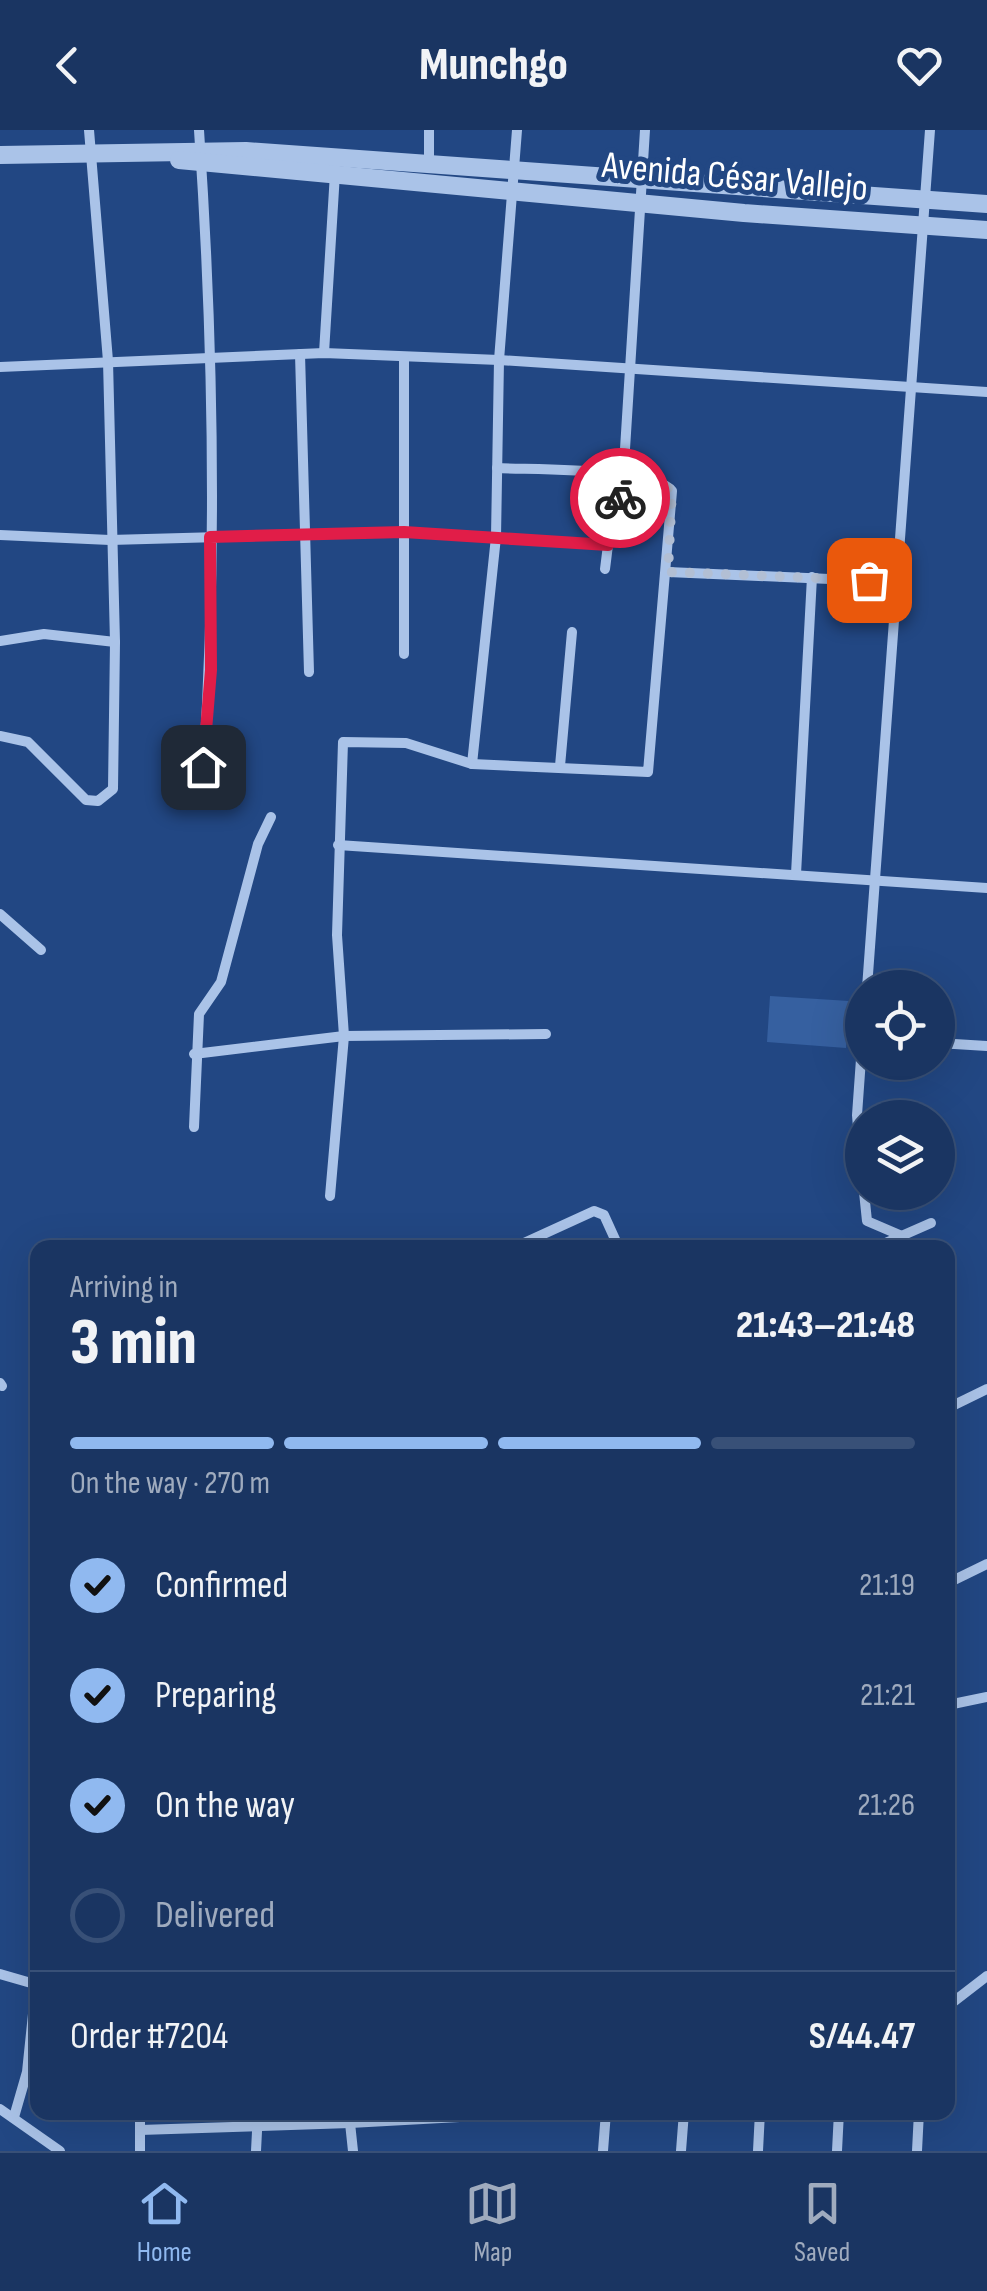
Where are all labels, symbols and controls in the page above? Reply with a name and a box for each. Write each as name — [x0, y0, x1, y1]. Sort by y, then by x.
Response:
icon: back — [40, 38, 95, 93]
text: Munchgo — [419, 38, 568, 93]
icon: heart — [892, 38, 947, 93]
street label: Avenida César Vallejo — [599, 143, 870, 211]
courier — [570, 448, 670, 548]
icon: bike — [593, 471, 648, 526]
pin — [827, 538, 912, 623]
icon: bag — [842, 553, 897, 608]
pin — [161, 725, 246, 810]
icon: home — [176, 740, 231, 795]
map controls — [845, 970, 955, 1210]
button: locate — [845, 970, 955, 1080]
button: layers — [845, 1100, 955, 1210]
text: Arriving in — [70, 1268, 178, 1307]
text: 21:43–21:48 — [736, 1303, 915, 1348]
text: 3 min — [70, 1305, 197, 1383]
text: On the way · 270 m — [70, 1464, 270, 1503]
icon: check — [70, 1558, 125, 1613]
text: Confirmed — [155, 1563, 288, 1608]
text: 21:19 — [859, 1566, 915, 1605]
icon: check — [70, 1668, 125, 1723]
text: Preparing — [155, 1673, 276, 1718]
text: 21:21 — [860, 1676, 915, 1715]
icon: check — [70, 1778, 125, 1833]
text: On the way — [155, 1783, 295, 1828]
text: 21:26 — [857, 1786, 915, 1825]
text: Delivered — [155, 1893, 275, 1938]
text: Order #7204 — [70, 2014, 228, 2059]
text: S/44.47 — [809, 2014, 915, 2059]
tab: Home — [137, 2176, 192, 2269]
tab: Map — [465, 2176, 520, 2269]
tab: Saved — [794, 2176, 850, 2269]

